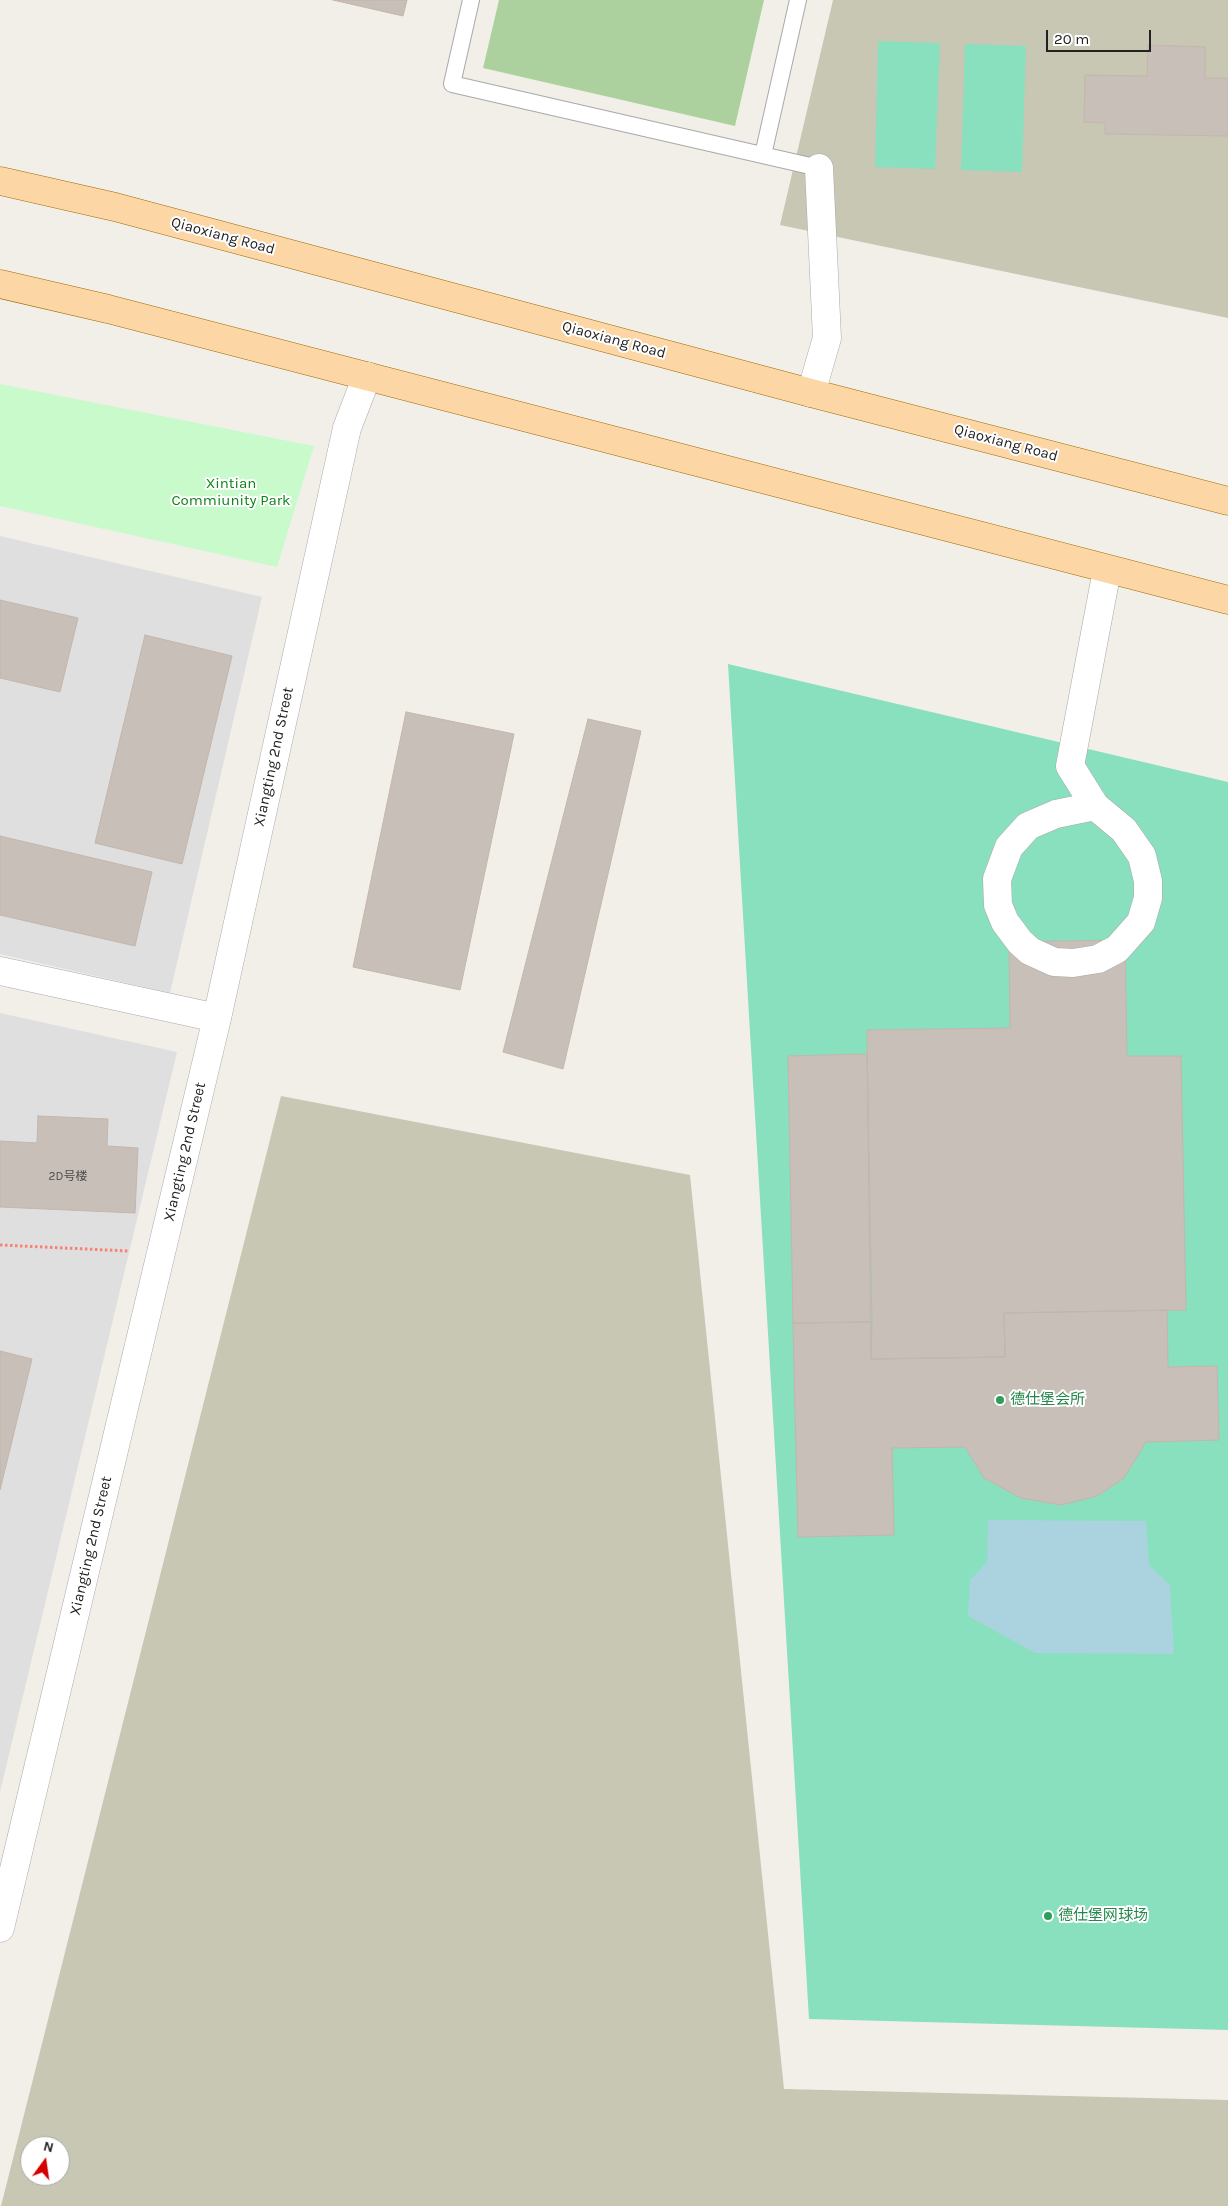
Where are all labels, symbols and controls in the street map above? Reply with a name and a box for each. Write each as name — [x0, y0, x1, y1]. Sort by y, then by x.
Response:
scale bar — [1048, 20, 1153, 52]
text: 20 m — [1054, 30, 1089, 48]
street label: Qiaoxiang Road — [169, 213, 277, 259]
street label: Qiaoxiang Road — [560, 317, 668, 363]
street label: Qiaoxiang Road — [952, 420, 1060, 466]
park label: Xintian Commiunity Park — [171, 475, 291, 510]
street label: Xiangting 2nd Street — [250, 685, 298, 829]
street label: Xiangting 2nd Street — [160, 1081, 210, 1223]
house number: 2D号楼 — [49, 1170, 87, 1184]
place label: 德仕堡会所 — [1010, 1391, 1085, 1409]
marker: 德仕堡会所 — [994, 1394, 1006, 1406]
street label: Xiangting 2nd Street — [66, 1475, 116, 1617]
place label: 德仕堡网球场 — [1058, 1907, 1148, 1925]
marker: 德仕堡网球场 — [1042, 1910, 1054, 1922]
north arrow — [20, 2136, 70, 2186]
text: N — [42, 2137, 55, 2156]

